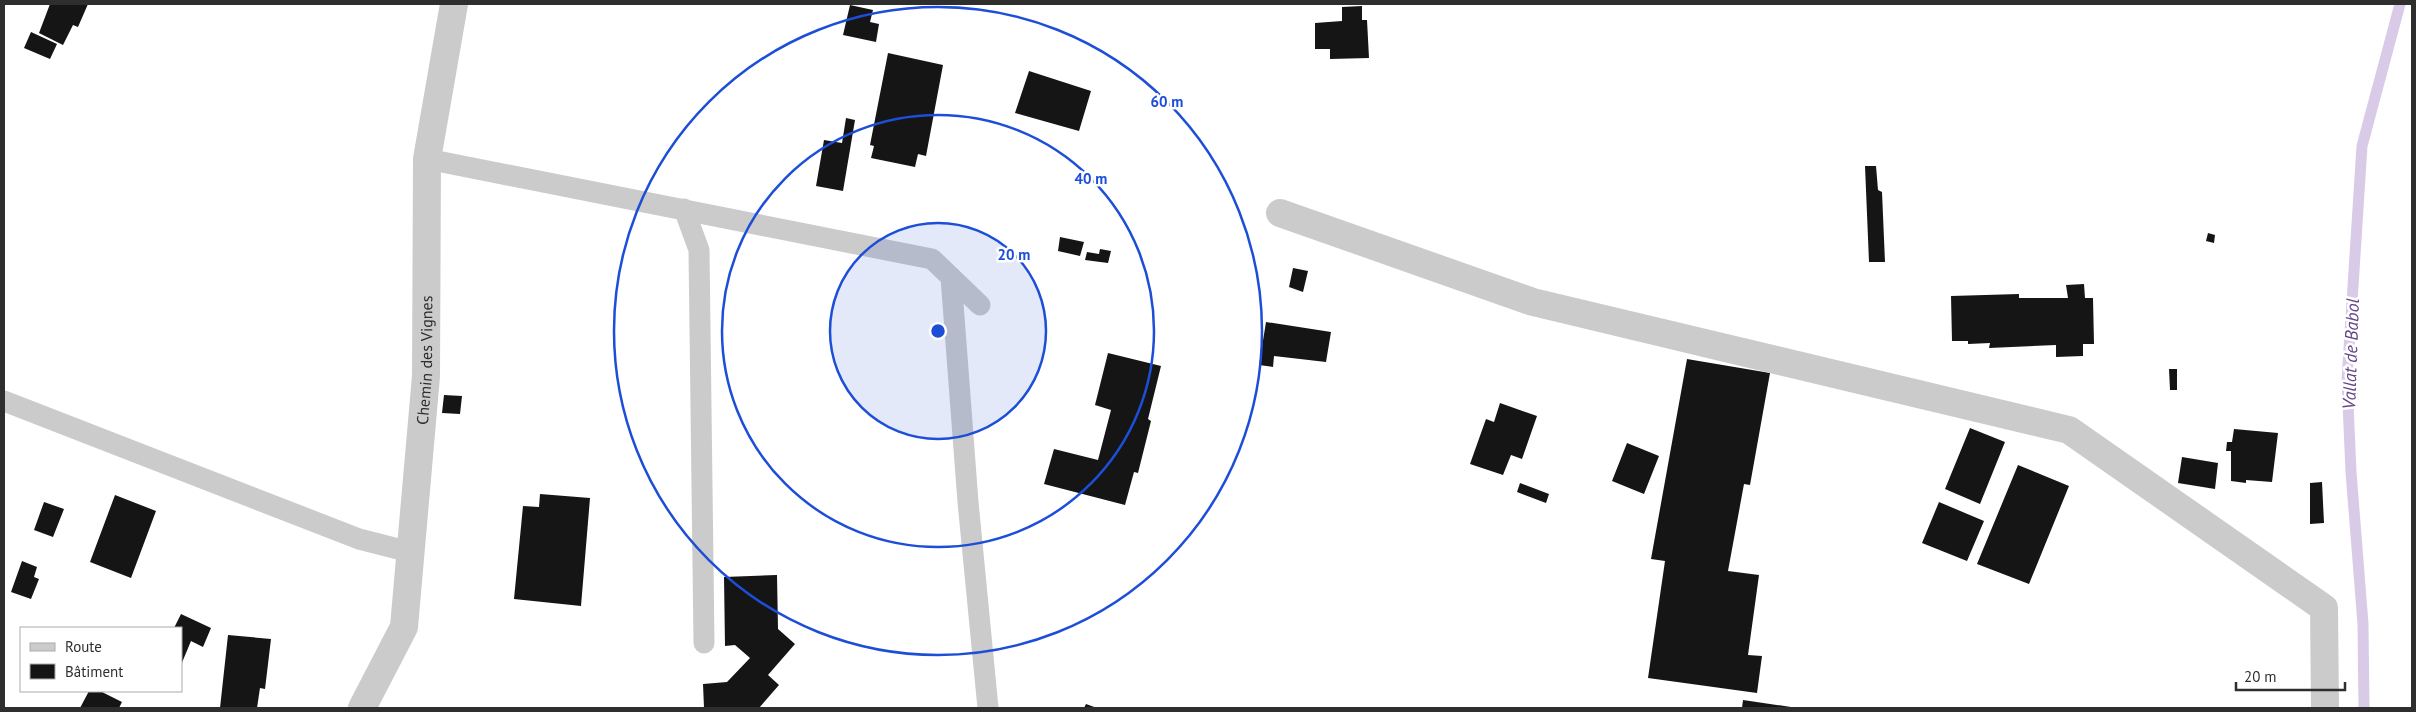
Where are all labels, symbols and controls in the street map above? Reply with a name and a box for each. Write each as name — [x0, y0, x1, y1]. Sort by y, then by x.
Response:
text: 60 m — [1151, 92, 1183, 111]
text: 40 m — [1075, 169, 1107, 188]
text: 20 m — [998, 245, 1030, 264]
street label: Chemin des Vignes — [412, 295, 436, 426]
water label: Vallat de Babol — [2337, 298, 2364, 410]
centre of rings — [929, 322, 947, 340]
legend — [20, 627, 182, 692]
text: Route — [65, 637, 102, 656]
scale bar — [2236, 660, 2345, 692]
text: Bâtiment — [65, 662, 123, 681]
text: 20 m — [2244, 667, 2277, 686]

